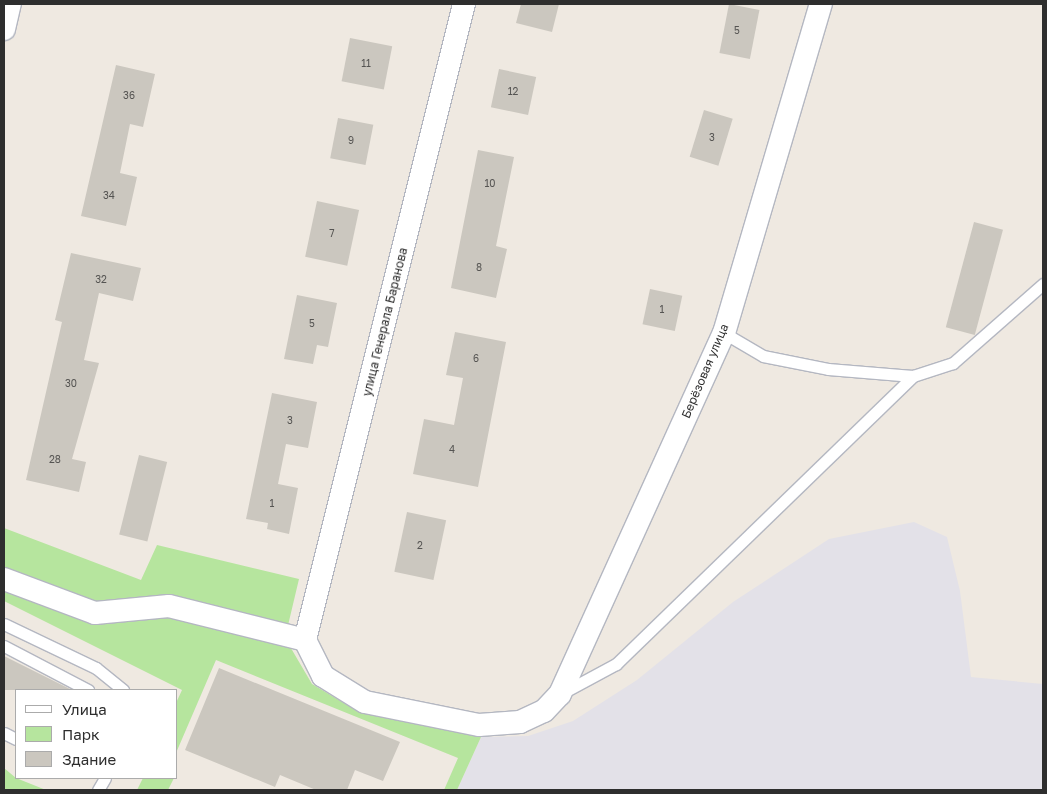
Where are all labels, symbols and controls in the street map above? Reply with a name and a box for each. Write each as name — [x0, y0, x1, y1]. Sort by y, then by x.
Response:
house number: 5 — [734, 25, 740, 37]
house number: 11 — [361, 58, 371, 70]
house number: 12 — [508, 86, 518, 98]
house number: 36 — [123, 90, 135, 102]
house number: 3 — [709, 132, 715, 144]
house number: 9 — [348, 135, 354, 147]
house number: 10 — [484, 178, 496, 190]
house number: 34 — [103, 190, 115, 202]
house number: 7 — [329, 228, 335, 240]
street label: улица Генерала Баранова — [360, 246, 410, 398]
house number: 8 — [476, 262, 482, 274]
house number: 32 — [95, 274, 107, 286]
house number: 1 — [660, 304, 664, 316]
house number: 5 — [309, 318, 315, 330]
street label: Берёзовая улица — [679, 322, 731, 420]
house number: 6 — [473, 353, 479, 365]
house number: 30 — [65, 378, 77, 390]
house number: 3 — [287, 415, 293, 427]
house number: 4 — [449, 444, 455, 456]
house number: 28 — [49, 454, 61, 466]
house number: 1 — [270, 498, 274, 510]
house number: 2 — [417, 540, 423, 552]
legend — [15, 689, 178, 779]
text: Улица — [62, 700, 107, 718]
text: Парк — [62, 725, 100, 743]
text: Здание — [62, 750, 116, 768]

